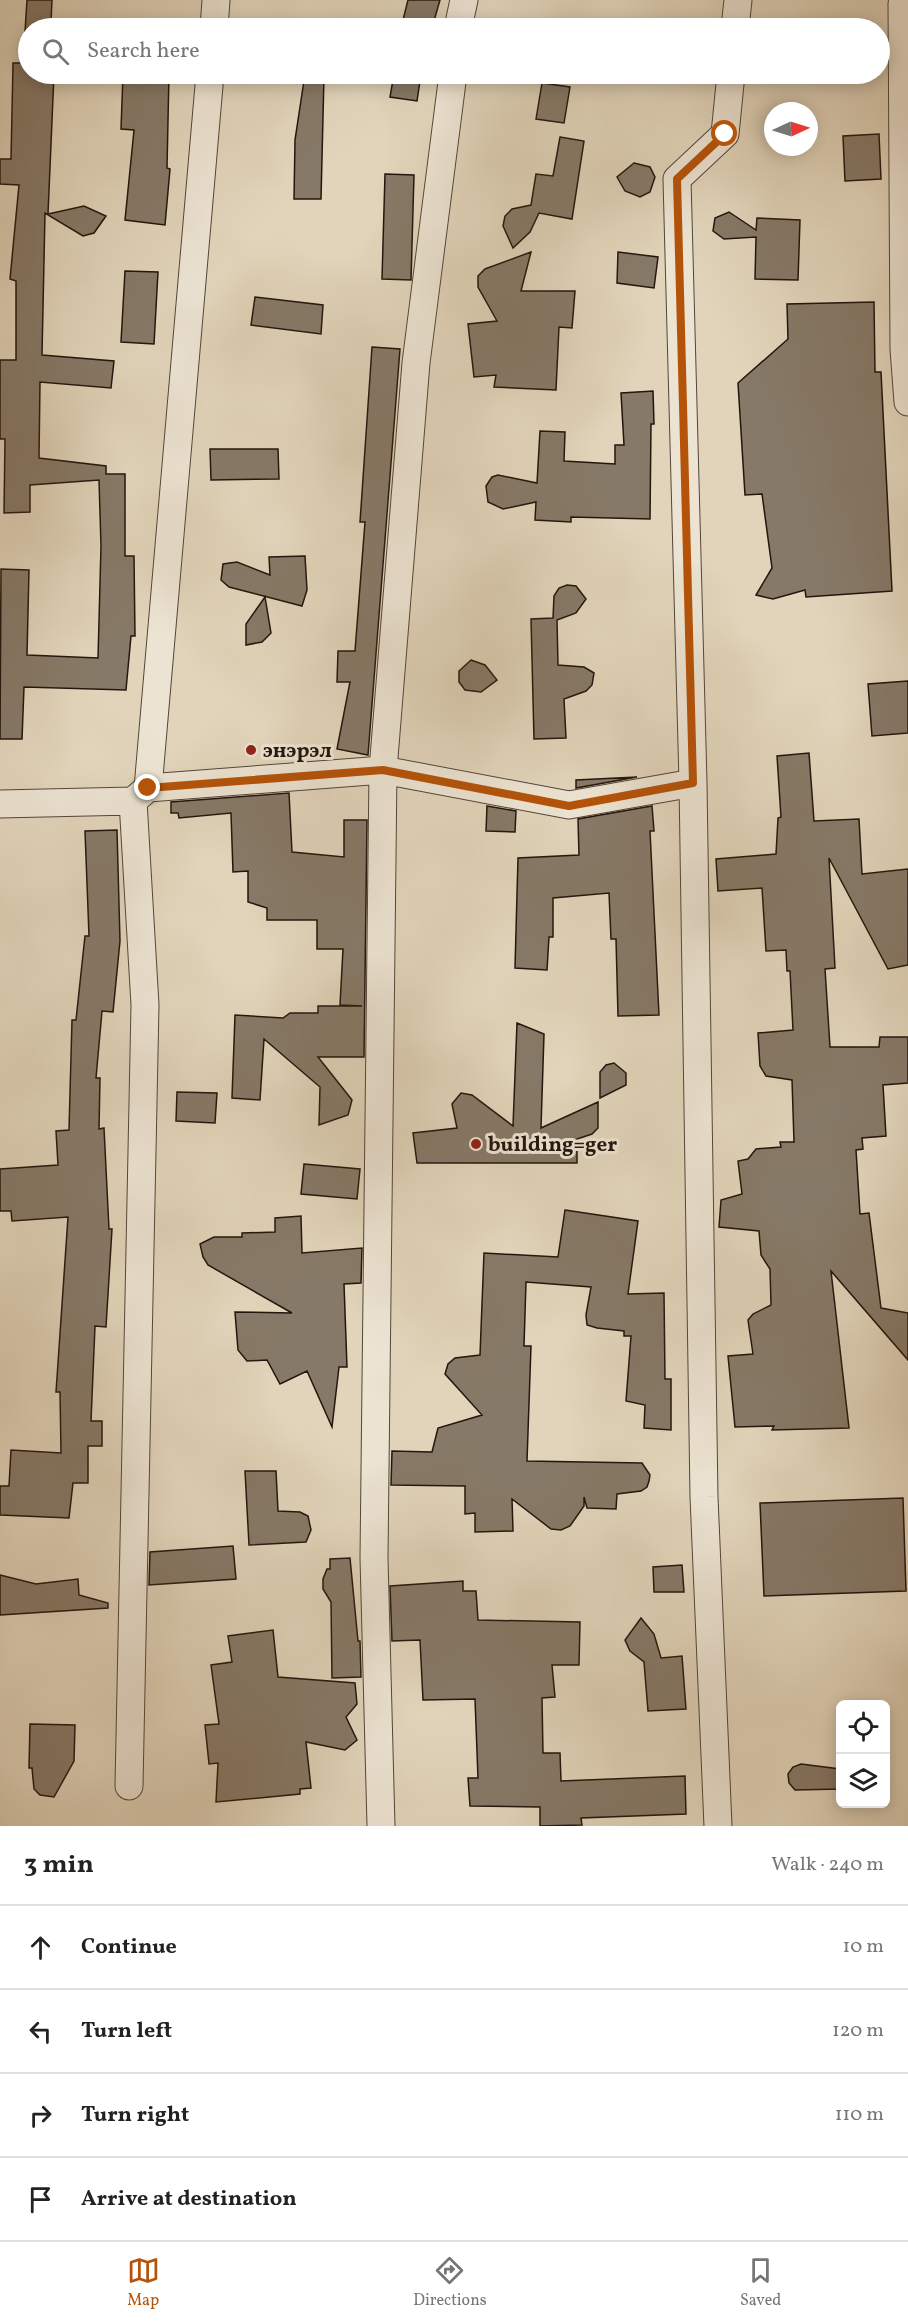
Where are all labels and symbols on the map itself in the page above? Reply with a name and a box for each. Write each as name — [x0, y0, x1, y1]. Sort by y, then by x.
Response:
north arrow — [764, 102, 818, 156]
route start — [711, 120, 737, 146]
place label: энэрэл — [263, 737, 332, 766]
marker: энэрэл — [244, 743, 258, 757]
route end — [134, 774, 160, 800]
place label: building=ger — [488, 1131, 617, 1160]
marker: building=ger — [469, 1137, 483, 1151]

